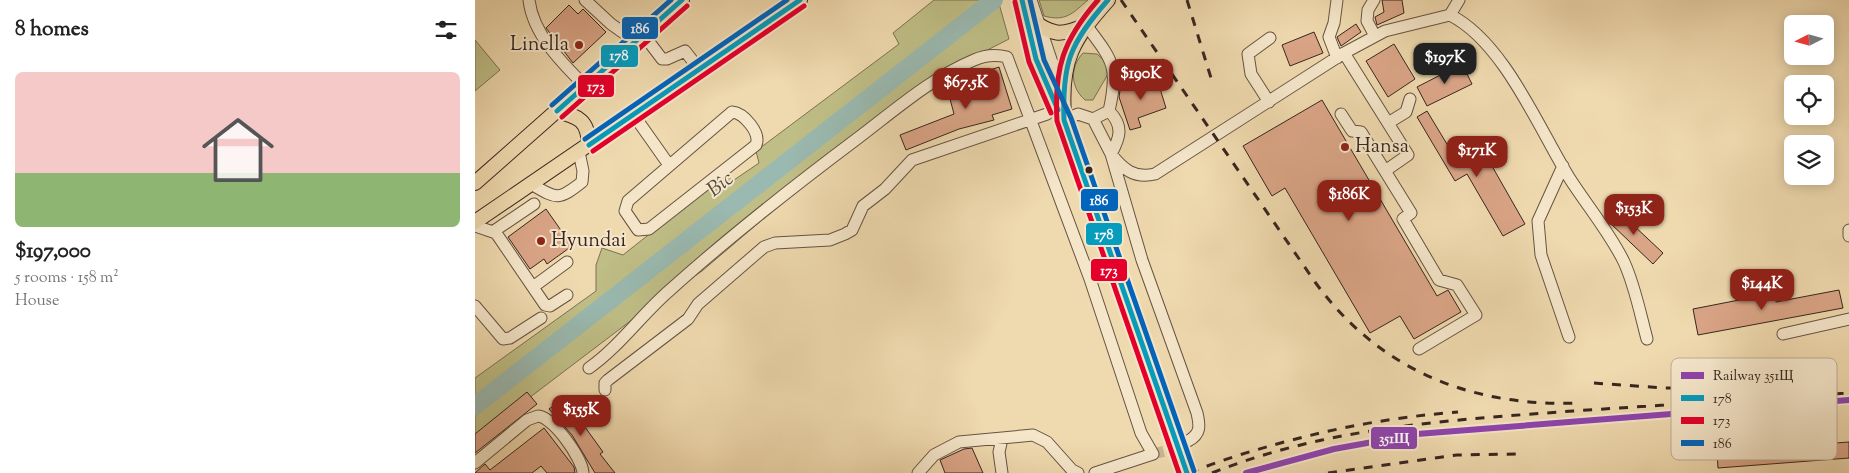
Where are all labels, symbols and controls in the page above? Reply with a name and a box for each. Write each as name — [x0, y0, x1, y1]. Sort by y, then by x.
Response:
text: 8 homes — [15, 15, 89, 45]
north arrow — [1784, 15, 1834, 65]
map controls — [1784, 15, 1834, 185]
icon: filters — [432, 16, 460, 44]
line badge: 186 — [621, 16, 659, 40]
text: 186 — [631, 20, 649, 40]
place label: Linella — [510, 31, 569, 60]
marker: Linella — [573, 39, 585, 51]
pin: $197K — [1410, 42, 1480, 85]
line badge: 178 — [600, 44, 639, 68]
text: 178 — [610, 47, 628, 67]
text: $197K — [1424, 47, 1466, 70]
pin: $190K — [1106, 58, 1176, 101]
text: $190K — [1120, 63, 1162, 86]
pin: $67.5K — [925, 68, 1007, 110]
text: $67.5K — [944, 72, 988, 95]
line badge: 173 — [577, 74, 615, 98]
button: locate — [1784, 75, 1834, 125]
text: 173 — [587, 78, 605, 98]
icon: home — [193, 105, 283, 195]
place label: Hansa — [1355, 133, 1409, 162]
button: layers — [1784, 135, 1834, 185]
pin: $171K — [1442, 136, 1512, 178]
text: $171K — [1457, 140, 1497, 163]
marker: Hansa — [1339, 141, 1351, 153]
water label: Bîc — [701, 165, 741, 205]
unlabelled marker — [1084, 165, 1094, 175]
pin: $186K — [1314, 180, 1384, 222]
text: $186K — [1328, 184, 1370, 207]
line badge: 186 — [1080, 188, 1119, 212]
text: 186 — [1090, 192, 1108, 212]
pin: $153K — [1599, 194, 1669, 236]
text: $153K — [1615, 198, 1653, 221]
line badge: 178 — [1085, 222, 1123, 246]
text: 178 — [1095, 226, 1113, 246]
place label: Hyundai — [551, 227, 626, 256]
marker: Hyundai — [535, 235, 547, 247]
text: $197,000 — [15, 237, 91, 267]
line badge: 173 — [1090, 258, 1128, 282]
text: 173 — [1100, 262, 1118, 282]
text: 5 rooms · 158 m² — [15, 267, 119, 290]
pin: $144K — [1727, 268, 1797, 311]
text: $144K — [1741, 273, 1783, 296]
text: House — [15, 290, 59, 313]
legend — [1671, 358, 1837, 460]
text: Railway 351Щ — [1713, 367, 1793, 387]
text: 178 — [1713, 390, 1732, 410]
pin: $155K — [546, 394, 616, 437]
text: $155K — [563, 399, 599, 422]
text: 173 — [1713, 412, 1731, 432]
line badge: 351Щ — [1370, 426, 1418, 450]
text: 351Щ — [1379, 430, 1410, 450]
text: 186 — [1713, 435, 1732, 455]

